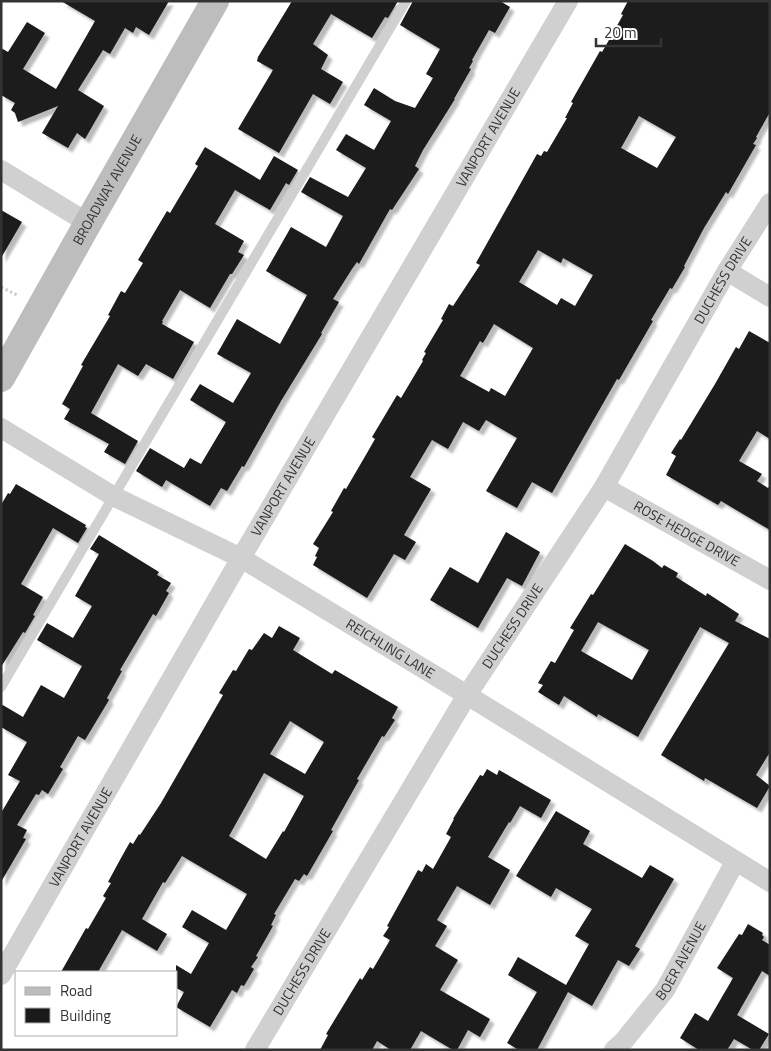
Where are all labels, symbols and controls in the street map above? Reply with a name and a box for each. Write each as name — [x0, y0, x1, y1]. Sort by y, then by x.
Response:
scale bar — [596, 15, 661, 47]
text: 20 m — [604, 21, 637, 44]
street label: VANPORT AVENUE — [450, 83, 525, 191]
street label: BROADWAY AVENUE — [67, 130, 147, 249]
street label: DUCHESS DRIVE — [688, 232, 756, 327]
street label: VANPORT AVENUE — [245, 432, 320, 540]
street label: ROSE HEDGE DRIVE — [630, 495, 744, 571]
street label: DUCHESS DRIVE — [476, 579, 548, 673]
street label: REICHLING LANE — [342, 613, 439, 683]
street label: VANPORT AVENUE — [43, 783, 117, 891]
street label: BOER AVENUE — [650, 917, 711, 1005]
street label: DUCHESS DRIVE — [267, 924, 336, 1019]
legend — [15, 971, 178, 1036]
text: Road — [60, 979, 92, 1002]
text: Building — [60, 1004, 111, 1027]

